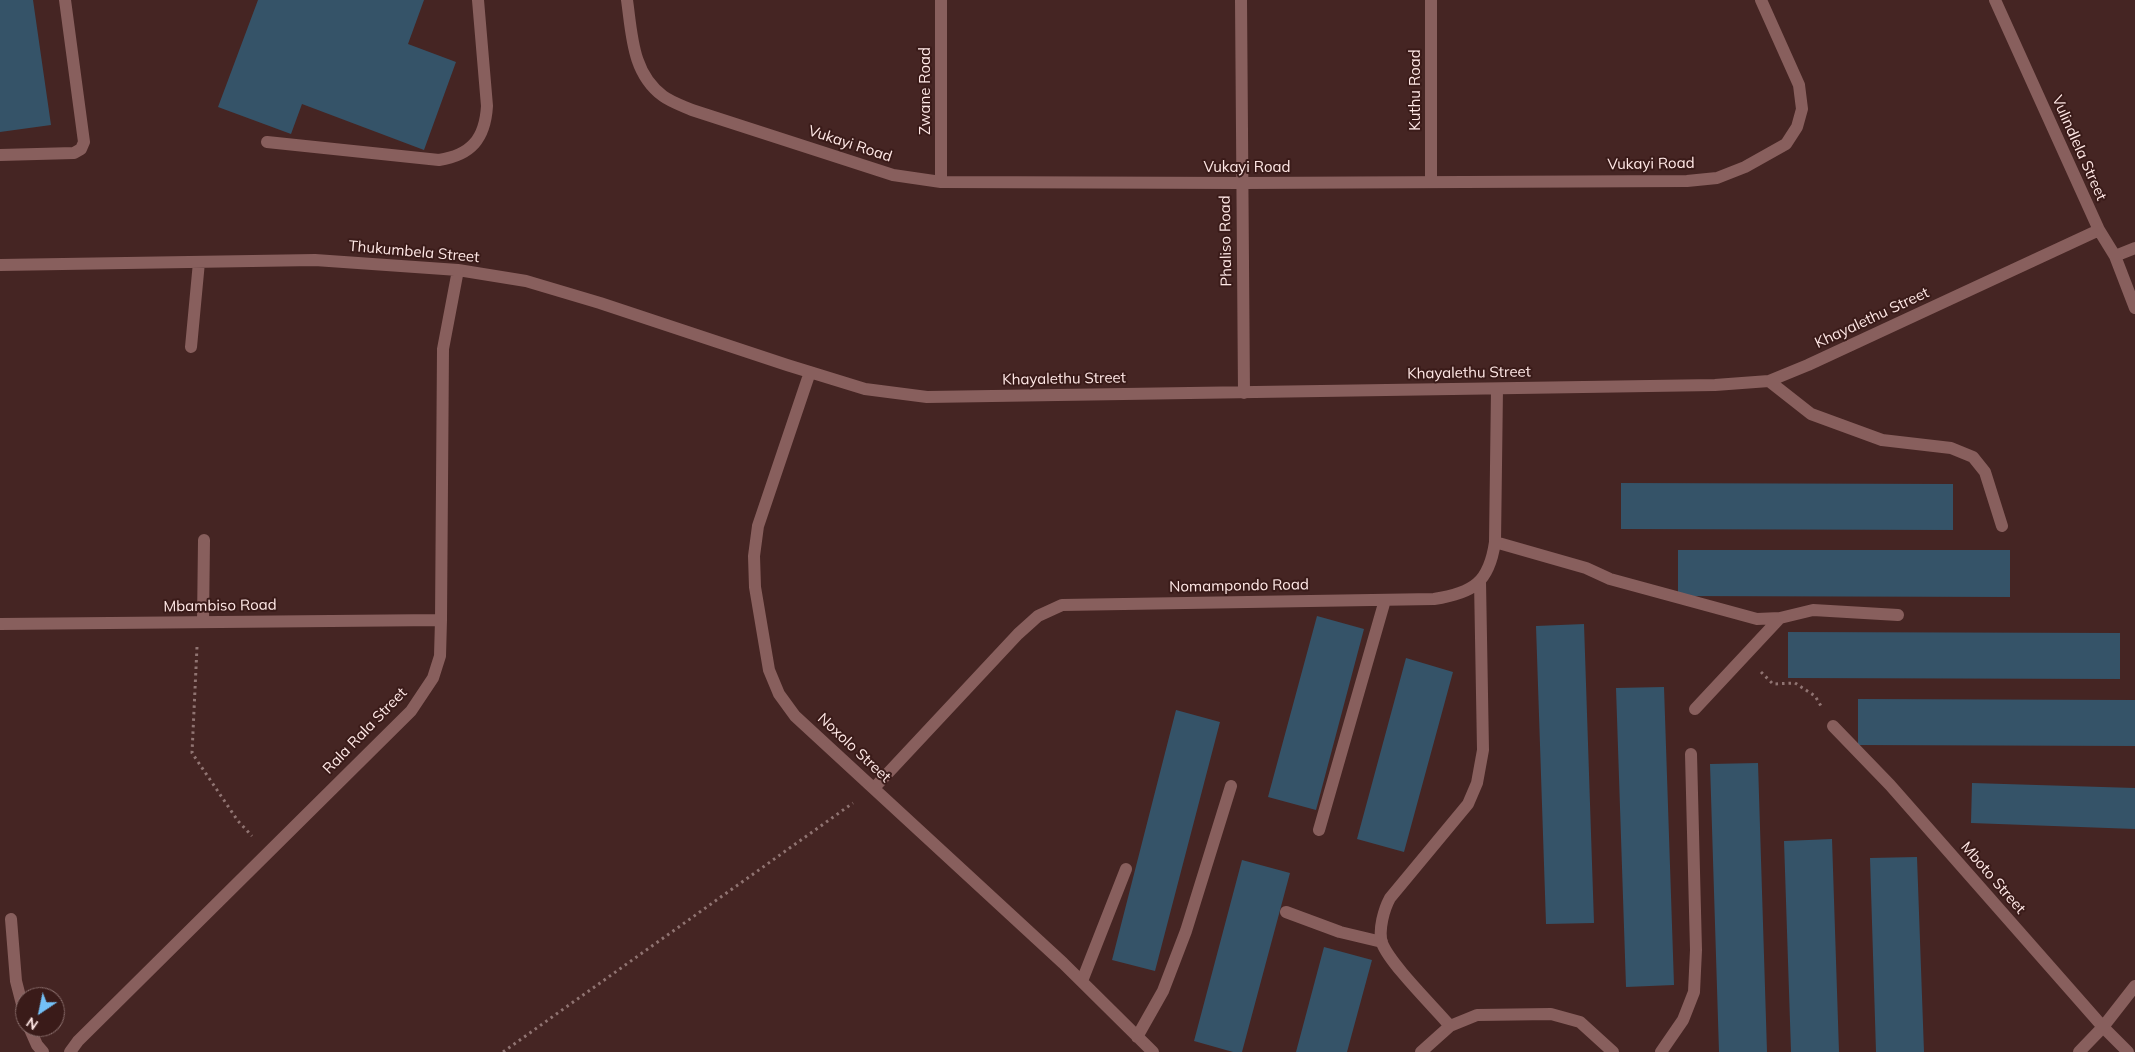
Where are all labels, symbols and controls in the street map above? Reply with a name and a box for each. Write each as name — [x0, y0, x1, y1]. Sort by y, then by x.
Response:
street label: Zwane Road — [916, 47, 934, 135]
street label: Kuthu Road — [1406, 49, 1424, 131]
street label: Vulindlela Street — [2048, 93, 2110, 203]
street label: Vukayi Road — [806, 122, 894, 166]
street label: Vukayi Road — [1607, 154, 1695, 174]
street label: Vukayi Road — [1203, 158, 1291, 176]
street label: Phaliso Road — [1216, 195, 1236, 287]
street label: Thukumbela Street — [348, 237, 480, 267]
street label: Khayalethu Street — [1812, 284, 1932, 352]
street label: Khayalethu Street — [1407, 363, 1531, 383]
street label: Khayalethu Street — [1002, 369, 1126, 389]
street label: Nomampondo Road — [1169, 576, 1309, 596]
street label: Mbambiso Road — [163, 596, 277, 616]
street label: Rala Rala Street — [319, 684, 411, 778]
street label: Noxolo Street — [814, 710, 894, 786]
street label: Mboto Street — [1957, 838, 2029, 918]
north arrow — [15, 987, 65, 1037]
text: N — [23, 1013, 42, 1034]

